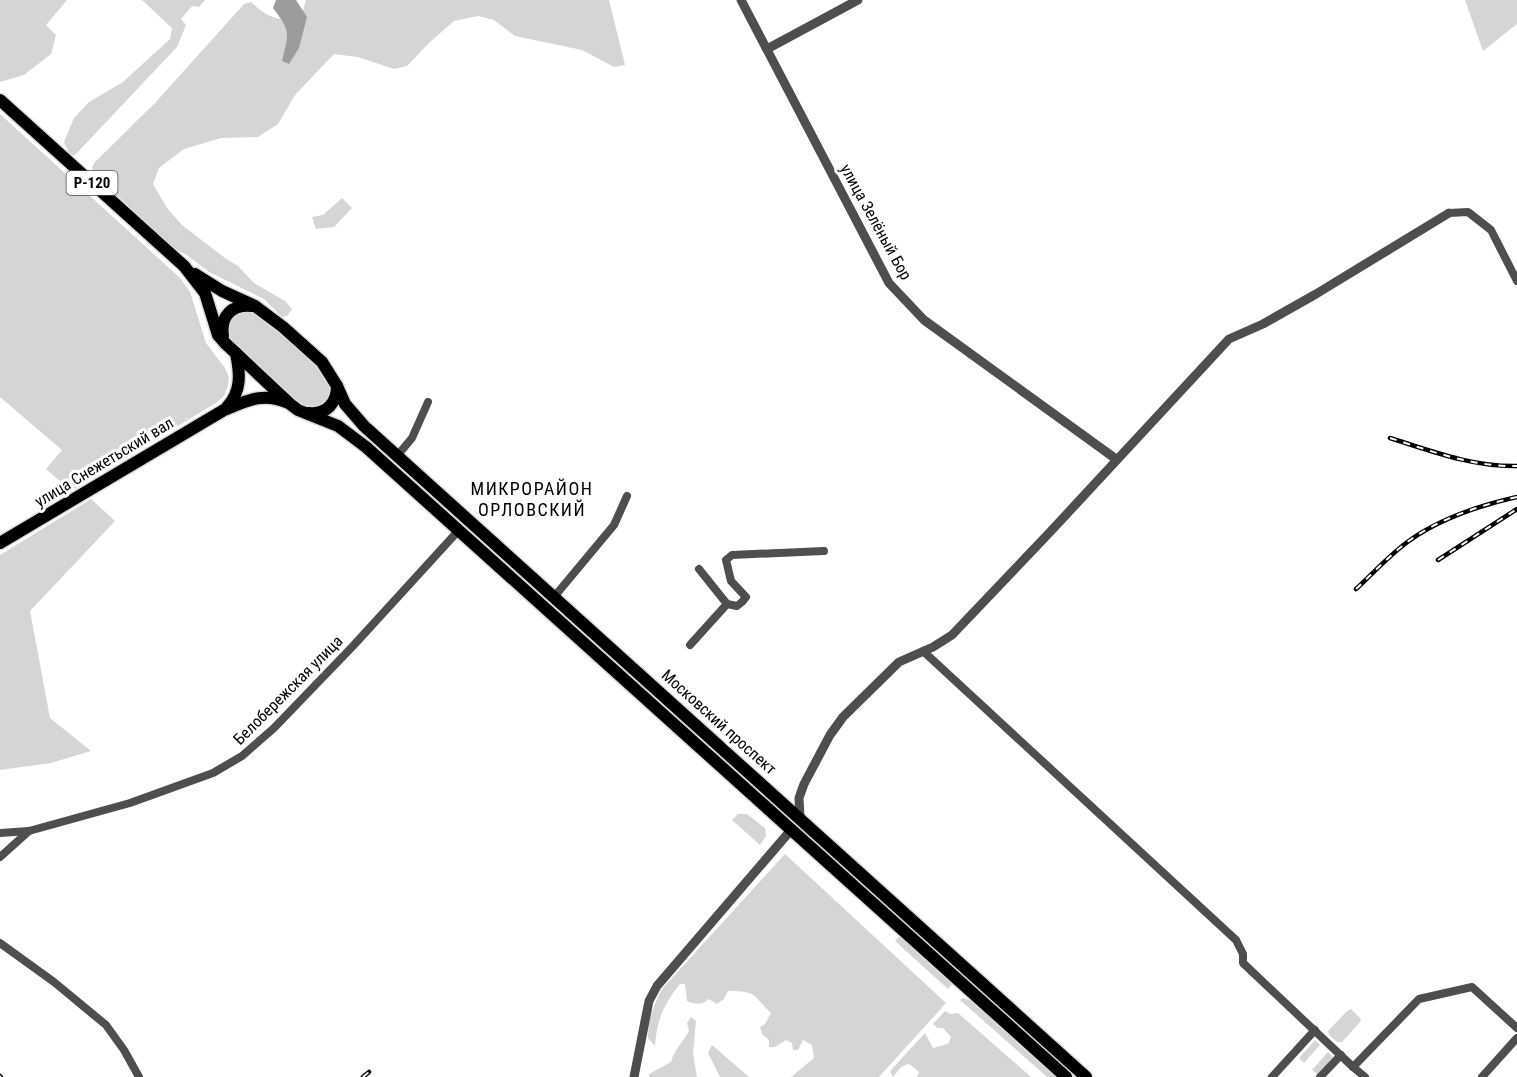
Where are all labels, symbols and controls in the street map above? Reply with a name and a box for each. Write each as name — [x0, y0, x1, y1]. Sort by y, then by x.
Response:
street label: улица Зелёный Бор — [836, 161, 916, 283]
road number: Р-120 — [66, 171, 118, 195]
street label: улица Снежетьский вал — [31, 413, 177, 511]
district label: МИКРОРАЙОН ОРЛОВСКИЙ — [471, 478, 593, 520]
street label: Белобережская улица — [230, 632, 346, 748]
street label: Московский проспект — [658, 666, 780, 779]

